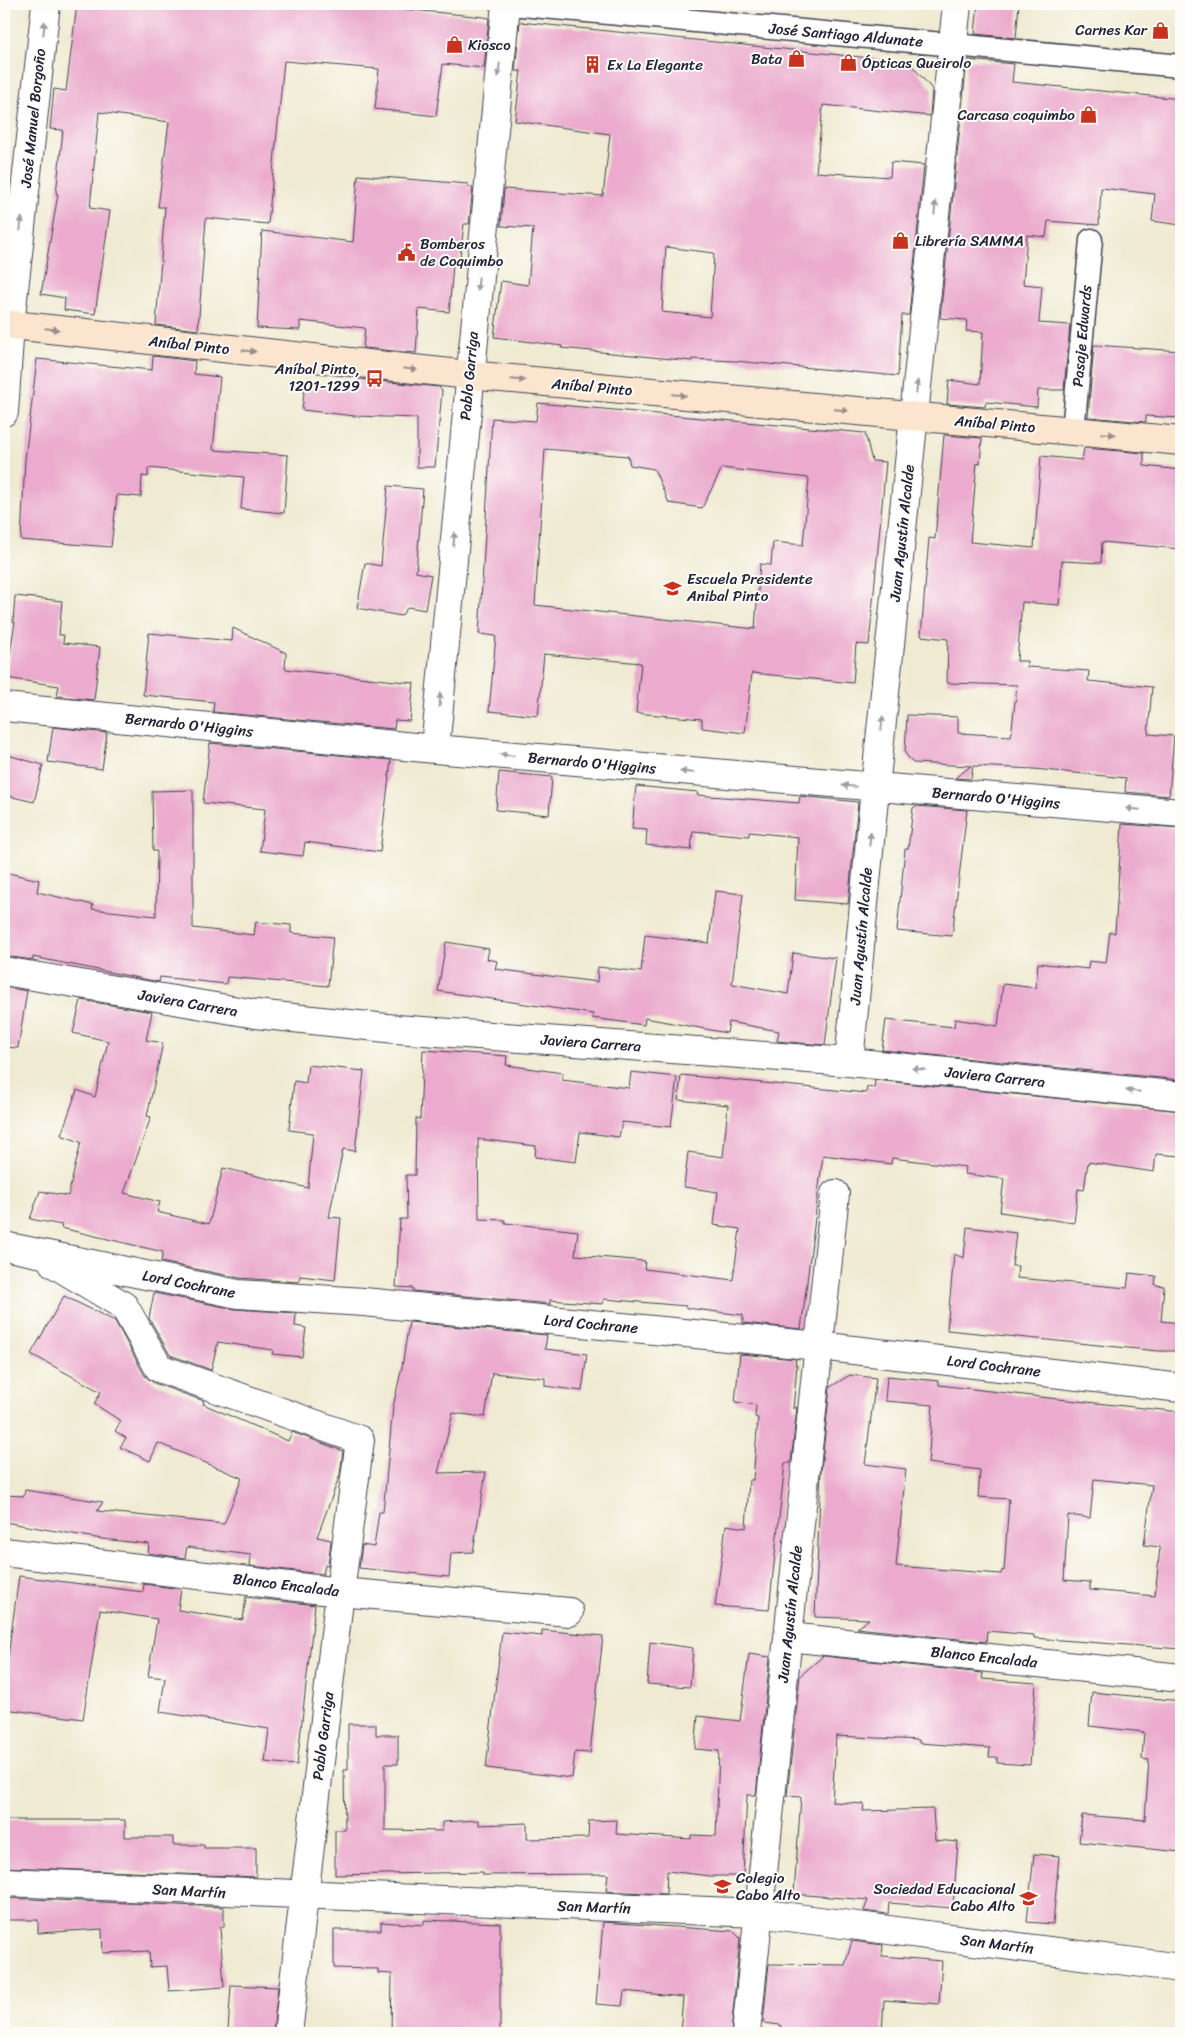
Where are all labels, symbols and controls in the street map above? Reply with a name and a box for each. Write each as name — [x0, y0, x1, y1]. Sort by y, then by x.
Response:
street label: José Santiago Aldunate — [767, 15, 925, 55]
place label: Carnes Kar — [1075, 17, 1148, 43]
one-way arrow — [40, 20, 48, 36]
shop icon: Carnes Kar — [1151, 20, 1171, 40]
place label: Kiosco — [468, 32, 511, 58]
shop icon: Kiosco — [444, 35, 464, 55]
place label: Bata — [751, 46, 782, 72]
street label: José Manuel Borgoño — [13, 47, 53, 190]
shop icon: Bata — [786, 49, 806, 69]
place label: Ópticas Queirolo — [862, 50, 972, 76]
place label: Ex La Elegante — [607, 52, 703, 78]
shop icon: Ópticas Queirolo — [838, 53, 858, 73]
building icon: Ex La Elegante — [583, 55, 603, 75]
one-way arrow — [495, 62, 503, 78]
place label: Carcasa coquimbo — [957, 102, 1075, 128]
shop icon: Carcasa coquimbo — [1079, 105, 1099, 125]
one-way arrow — [932, 200, 940, 216]
one-way arrow — [17, 216, 25, 232]
place label: Librería SAMMA — [915, 228, 1024, 254]
place label: Bomberos de Coquimbo — [420, 231, 504, 274]
shop icon: Librería SAMMA — [891, 231, 911, 251]
public building icon: Bomberos de Coquimbo — [396, 243, 416, 263]
one-way arrow — [474, 276, 482, 292]
street label: Pasaje Edwards — [1065, 284, 1099, 388]
one-way arrow — [45, 325, 61, 333]
street label: Aníbal Pinto — [146, 328, 231, 362]
street label: Pablo Garriga — [452, 330, 486, 422]
one-way arrow — [241, 347, 257, 355]
place label: Aníbal Pinto, 1201-1299 — [274, 356, 360, 399]
one-way arrow — [402, 365, 418, 373]
bus stop icon: Aníbal Pinto, 1201-1299 — [364, 368, 384, 388]
street label: Aníbal Pinto — [549, 370, 634, 404]
one-way arrow — [510, 376, 526, 384]
one-way arrow — [913, 379, 921, 395]
one-way arrow — [672, 391, 688, 399]
one-way arrow — [834, 406, 850, 414]
street label: Aníbal Pinto — [952, 407, 1037, 441]
one-way arrow — [1100, 430, 1116, 438]
street label: Juan Agustín Alcalde — [882, 463, 922, 604]
one-way arrow — [451, 530, 459, 546]
place label: Escuela Presidente Anibal Pinto — [686, 566, 813, 609]
school or university icon: Escuela Presidente Anibal Pinto — [663, 578, 683, 598]
one-way arrow — [436, 692, 444, 708]
street label: Bernardo O'Higgins — [124, 705, 254, 745]
one-way arrow — [878, 714, 886, 730]
street label: Bernardo O'Higgins — [527, 744, 657, 782]
one-way arrow — [499, 751, 515, 759]
one-way arrow — [678, 767, 694, 775]
street label: Bernardo O'Higgins — [931, 779, 1061, 817]
one-way arrow — [840, 782, 856, 790]
one-way arrow — [1124, 805, 1140, 813]
one-way arrow — [867, 831, 875, 847]
street label: Juan Agustín Alcalde — [842, 866, 880, 1007]
street label: Javiera Carrera — [135, 981, 240, 1025]
street label: Javiera Carrera — [539, 1026, 643, 1060]
street label: Javiera Carrera — [943, 1059, 1047, 1095]
one-way arrow — [911, 1065, 927, 1073]
one-way arrow — [1124, 1087, 1140, 1095]
street label: Lord Cochrane — [140, 1262, 238, 1306]
street label: Lord Cochrane — [543, 1307, 639, 1341]
street label: Lord Cochrane — [946, 1347, 1043, 1385]
street label: Juan Agustín Alcalde — [770, 1544, 810, 1685]
street label: Blanco Encalada — [231, 1566, 341, 1604]
street label: Blanco Encalada — [929, 1638, 1039, 1676]
street label: Pablo Garriga — [305, 1690, 341, 1782]
place label: Colegio Cabo Alto — [736, 1865, 801, 1908]
street label: San Martín — [152, 1876, 226, 1906]
place label: Sociedad Educacional Cabo Alto — [873, 1876, 1016, 1919]
school or university icon: Colegio Cabo Alto — [712, 1877, 732, 1897]
school or university icon: Sociedad Educacional Cabo Alto — [1019, 1888, 1039, 1908]
street label: San Martín — [557, 1893, 631, 1921]
street label: San Martín — [959, 1927, 1035, 1961]

